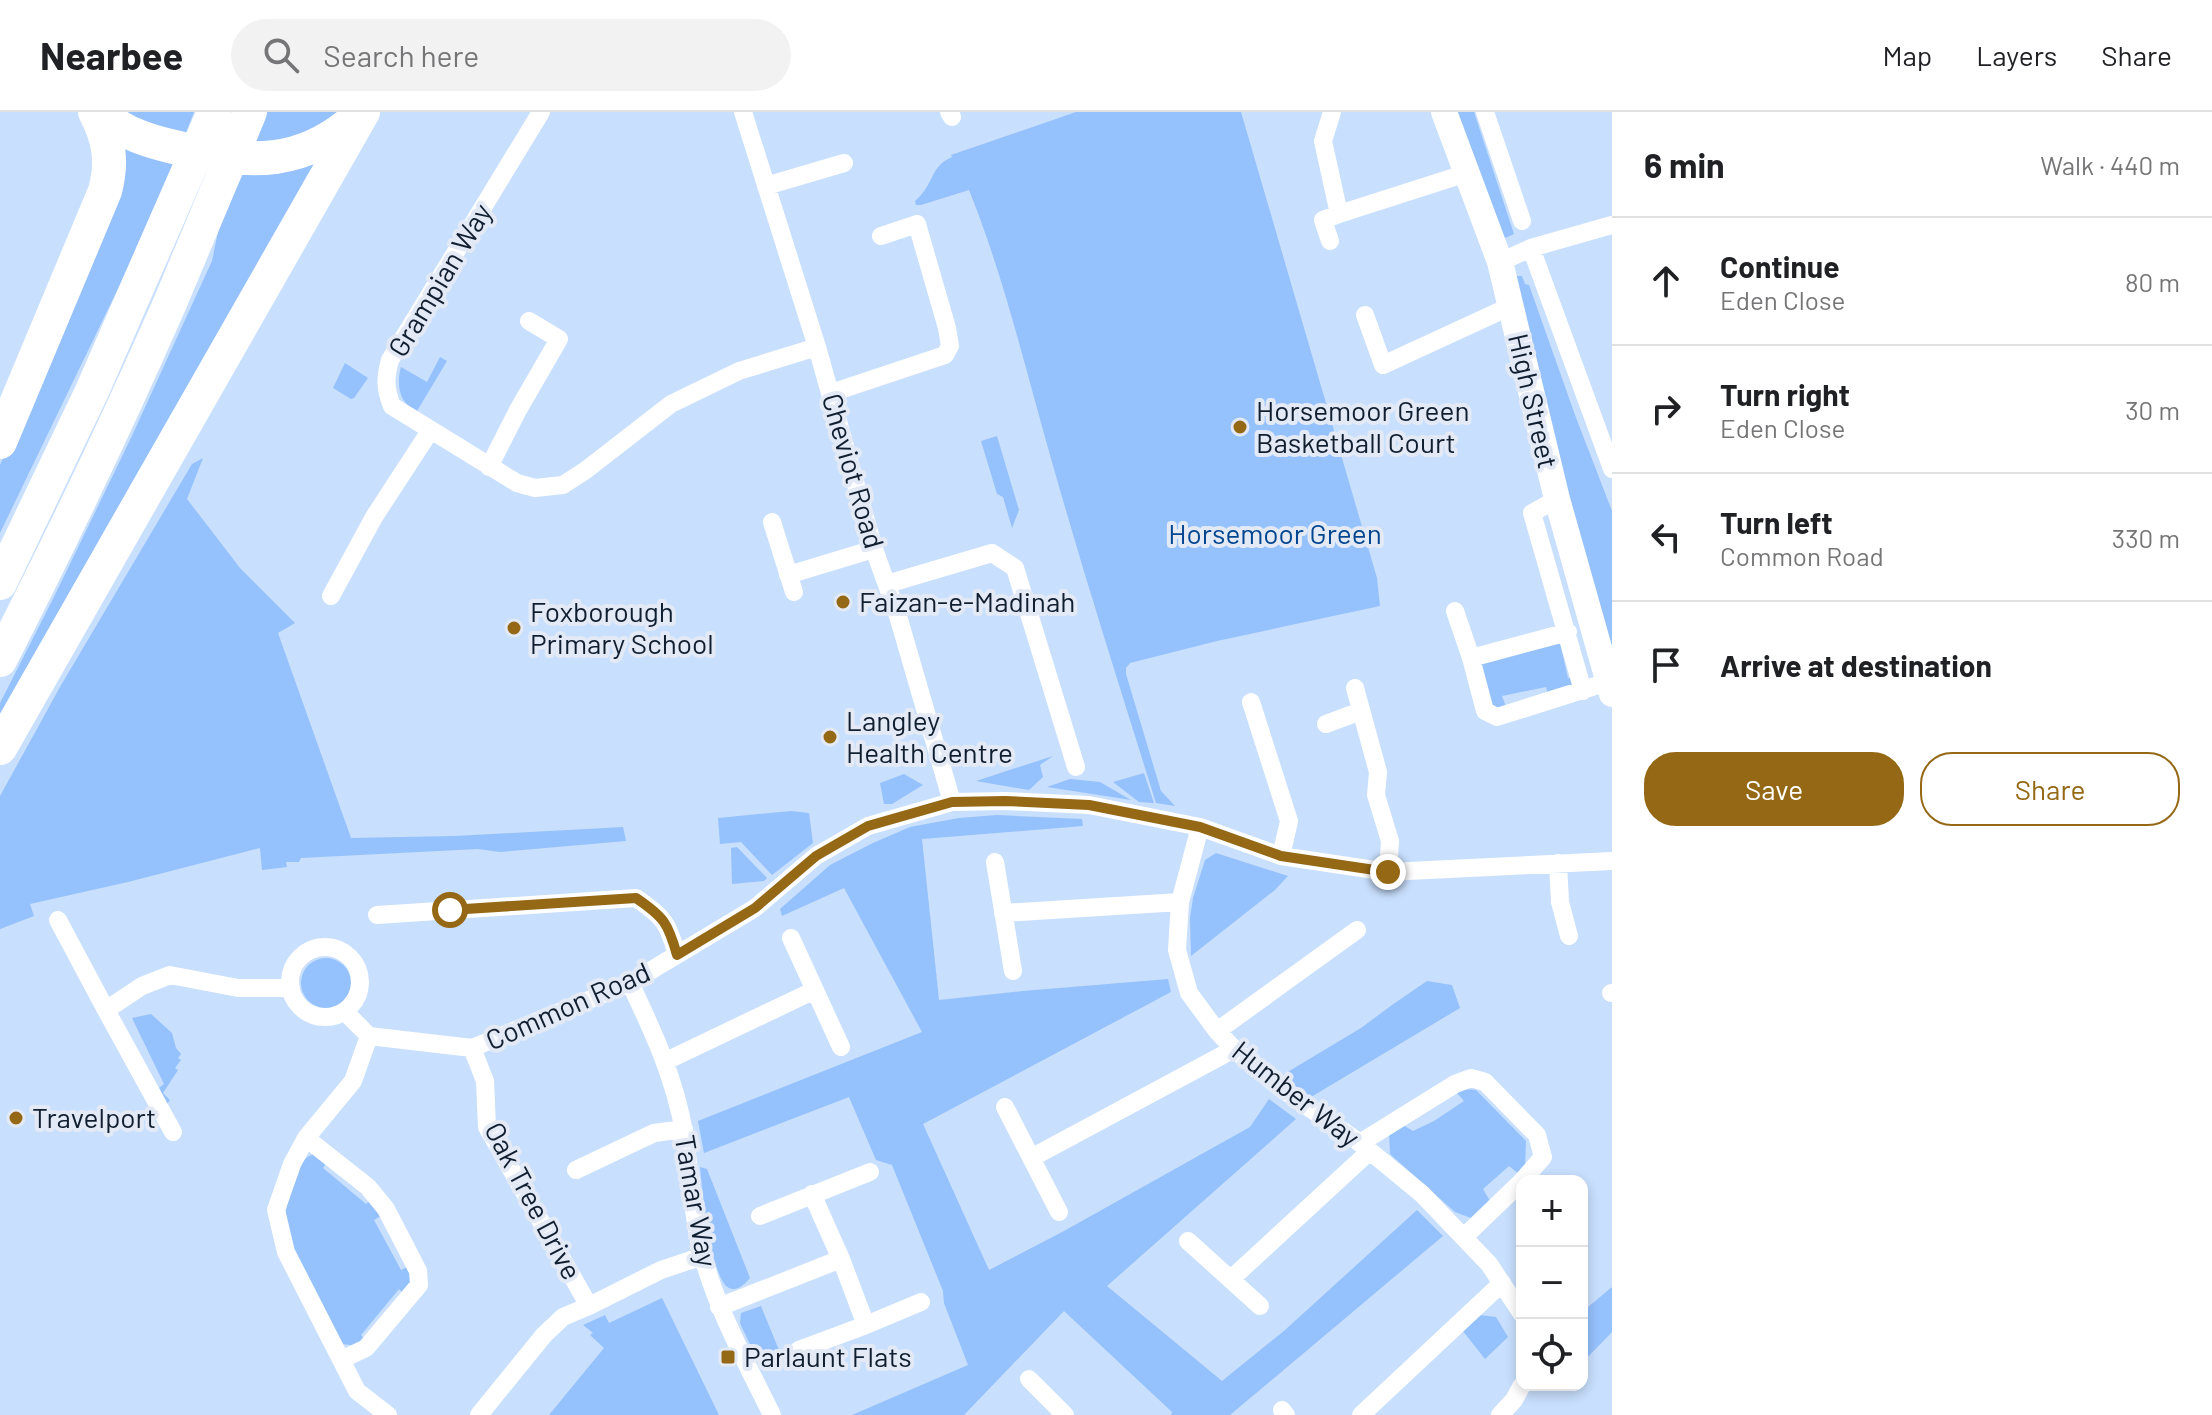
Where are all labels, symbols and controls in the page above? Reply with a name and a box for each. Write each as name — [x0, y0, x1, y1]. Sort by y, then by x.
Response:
search box — [231, 19, 791, 91]
text: Nearbee — [40, 32, 183, 78]
icon: search — [259, 33, 303, 77]
text: Search here — [323, 37, 479, 73]
text: Map — [1882, 38, 1932, 72]
text: Layers — [1976, 38, 2057, 72]
text: Share — [2101, 38, 2172, 72]
text: 6 min — [1644, 144, 1725, 185]
text: Walk · 440 m — [2040, 149, 2180, 180]
street label: Grampian Way — [380, 197, 498, 362]
text: Continue — [1720, 248, 1840, 284]
icon: ahead — [1644, 259, 1688, 303]
text: 80 m — [2125, 266, 2180, 297]
text: Eden Close — [1720, 284, 1845, 315]
street label: High Street — [1502, 330, 1566, 472]
text: Turn right — [1720, 376, 1850, 412]
icon: right — [1644, 387, 1688, 431]
street label: Cheviot Road — [816, 389, 892, 552]
place label: Horsemoor Green Basketball Court — [1256, 393, 1470, 459]
text: 30 m — [2125, 394, 2180, 425]
text: Eden Close — [1720, 412, 1845, 443]
marker: Horsemoor Green Basketball Court — [1231, 418, 1249, 436]
text: Turn left — [1720, 504, 1833, 540]
icon: left — [1644, 515, 1688, 559]
park label: Horsemoor Green — [1168, 516, 1382, 550]
text: 330 m — [2112, 522, 2180, 553]
text: Common Road — [1720, 540, 1884, 571]
place label: Faizan-e-Madinah — [859, 584, 1075, 618]
marker: Faizan-e-Madinah — [834, 593, 852, 611]
place label: Foxborough Primary School — [530, 594, 714, 660]
marker: Foxborough Primary School — [505, 619, 523, 637]
icon: arrive — [1644, 643, 1688, 687]
text: Arrive at destination — [1720, 647, 1992, 683]
place label: Langley Health Centre — [846, 703, 1013, 769]
marker: Langley Health Centre — [821, 728, 839, 746]
button: Save — [1644, 752, 1904, 826]
button: Share — [1920, 752, 2180, 826]
route end — [1370, 854, 1406, 890]
route start — [432, 892, 468, 928]
street label: Common Road — [480, 954, 655, 1056]
street label: Humber Way — [1226, 1033, 1367, 1154]
place label: Travelport — [32, 1100, 156, 1134]
marker: Travelport — [7, 1109, 25, 1127]
street label: Oak Tree Drive — [478, 1116, 590, 1285]
street label: Tamar Way — [669, 1132, 725, 1270]
map controls — [1516, 1175, 1588, 1391]
button: + — [1516, 1175, 1588, 1247]
button: − — [1516, 1247, 1588, 1319]
button: locate — [1516, 1319, 1588, 1391]
place label: Parlaunt Flats — [744, 1339, 912, 1373]
marker: Parlaunt Flats — [719, 1348, 737, 1366]

